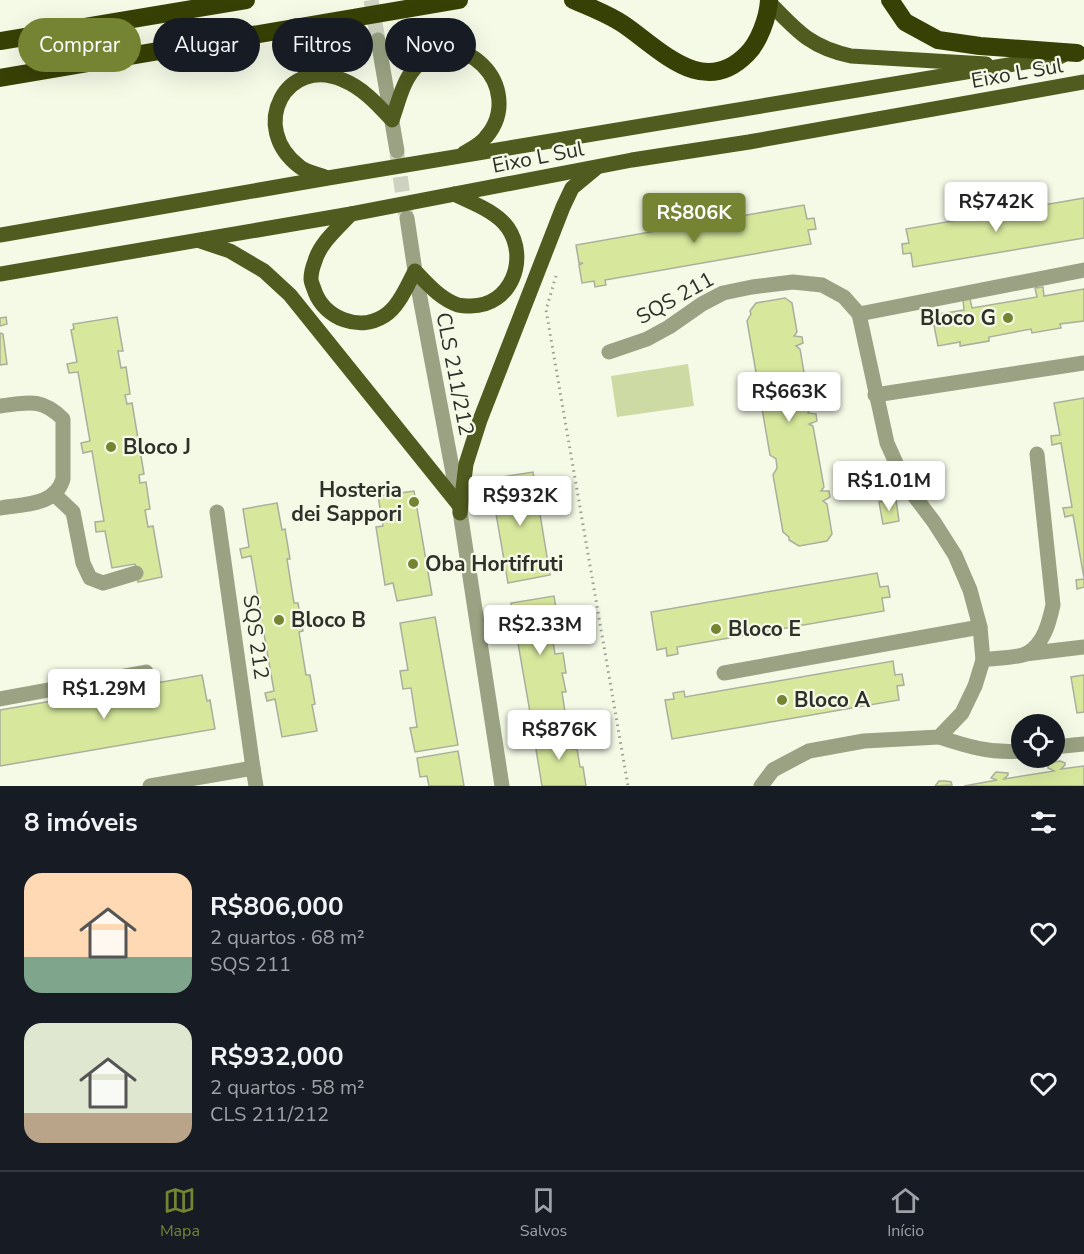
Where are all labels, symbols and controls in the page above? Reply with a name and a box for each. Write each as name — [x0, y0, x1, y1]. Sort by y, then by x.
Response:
chip: Comprar — [18, 18, 141, 72]
chip: Alugar — [153, 18, 260, 72]
chip: Filtros — [272, 18, 373, 72]
chip: Novo — [385, 18, 476, 72]
street label: Eixo L Sul — [969, 51, 1066, 95]
street label: Eixo L Sul — [490, 134, 587, 180]
pin: R$742K — [947, 182, 1045, 233]
text: R$742K — [959, 188, 1034, 215]
pin: R$806K — [645, 193, 743, 244]
text: R$806K — [657, 199, 732, 226]
street label: SQS 211 — [631, 265, 719, 331]
place label: Bloco G — [920, 304, 996, 332]
street label: CLS 211/212 — [429, 310, 481, 438]
marker: Bloco G — [1001, 311, 1015, 325]
pin: R$663K — [740, 372, 838, 423]
text: R$663K — [752, 378, 827, 405]
place label: Bloco J — [123, 433, 191, 461]
marker: Bloco J — [104, 440, 118, 454]
pin: R$1.01M — [834, 461, 944, 512]
text: R$1.01M — [847, 467, 931, 494]
place label: Hosteria dei Sappori — [291, 476, 402, 528]
pin: R$932K — [471, 476, 569, 527]
text: R$932K — [483, 482, 558, 509]
marker: Hosteria dei Sappori — [407, 495, 421, 509]
place label: Oba Hortifruti — [425, 550, 563, 578]
marker: Oba Hortifruti — [406, 557, 420, 571]
street label: SQS 212 — [236, 593, 276, 681]
pin: R$2.33M — [485, 605, 595, 656]
place label: Bloco B — [291, 606, 366, 634]
text: R$2.33M — [498, 611, 582, 638]
marker: Bloco B — [272, 613, 286, 627]
place label: Bloco E — [728, 615, 801, 643]
marker: Bloco E — [709, 622, 723, 636]
pin: R$1.29M — [49, 669, 159, 720]
text: R$1.29M — [62, 675, 146, 702]
place label: Bloco A — [794, 686, 871, 714]
marker: Bloco A — [775, 693, 789, 707]
pin: R$876K — [510, 710, 608, 761]
map controls — [1011, 714, 1065, 768]
button: locate — [1011, 714, 1065, 768]
text: R$876K — [522, 716, 597, 743]
text: 8 imóveis — [24, 805, 138, 840]
icon: filters — [1027, 806, 1060, 839]
text: R$806,000 — [210, 889, 343, 924]
icon: home — [72, 897, 144, 969]
icon: heart — [1027, 917, 1060, 950]
text: 2 quartos · 68 m² — [210, 924, 365, 951]
text: SQS 211 — [210, 951, 291, 978]
text: R$932,000 — [210, 1039, 343, 1074]
icon: home — [72, 1047, 144, 1119]
icon: heart — [1027, 1067, 1060, 1100]
text: 2 quartos · 58 m² — [210, 1074, 365, 1101]
text: CLS 211/212 — [210, 1101, 329, 1128]
tab: Mapa — [160, 1184, 200, 1242]
tab: Salvos — [520, 1184, 567, 1242]
tab: Início — [887, 1184, 924, 1242]

